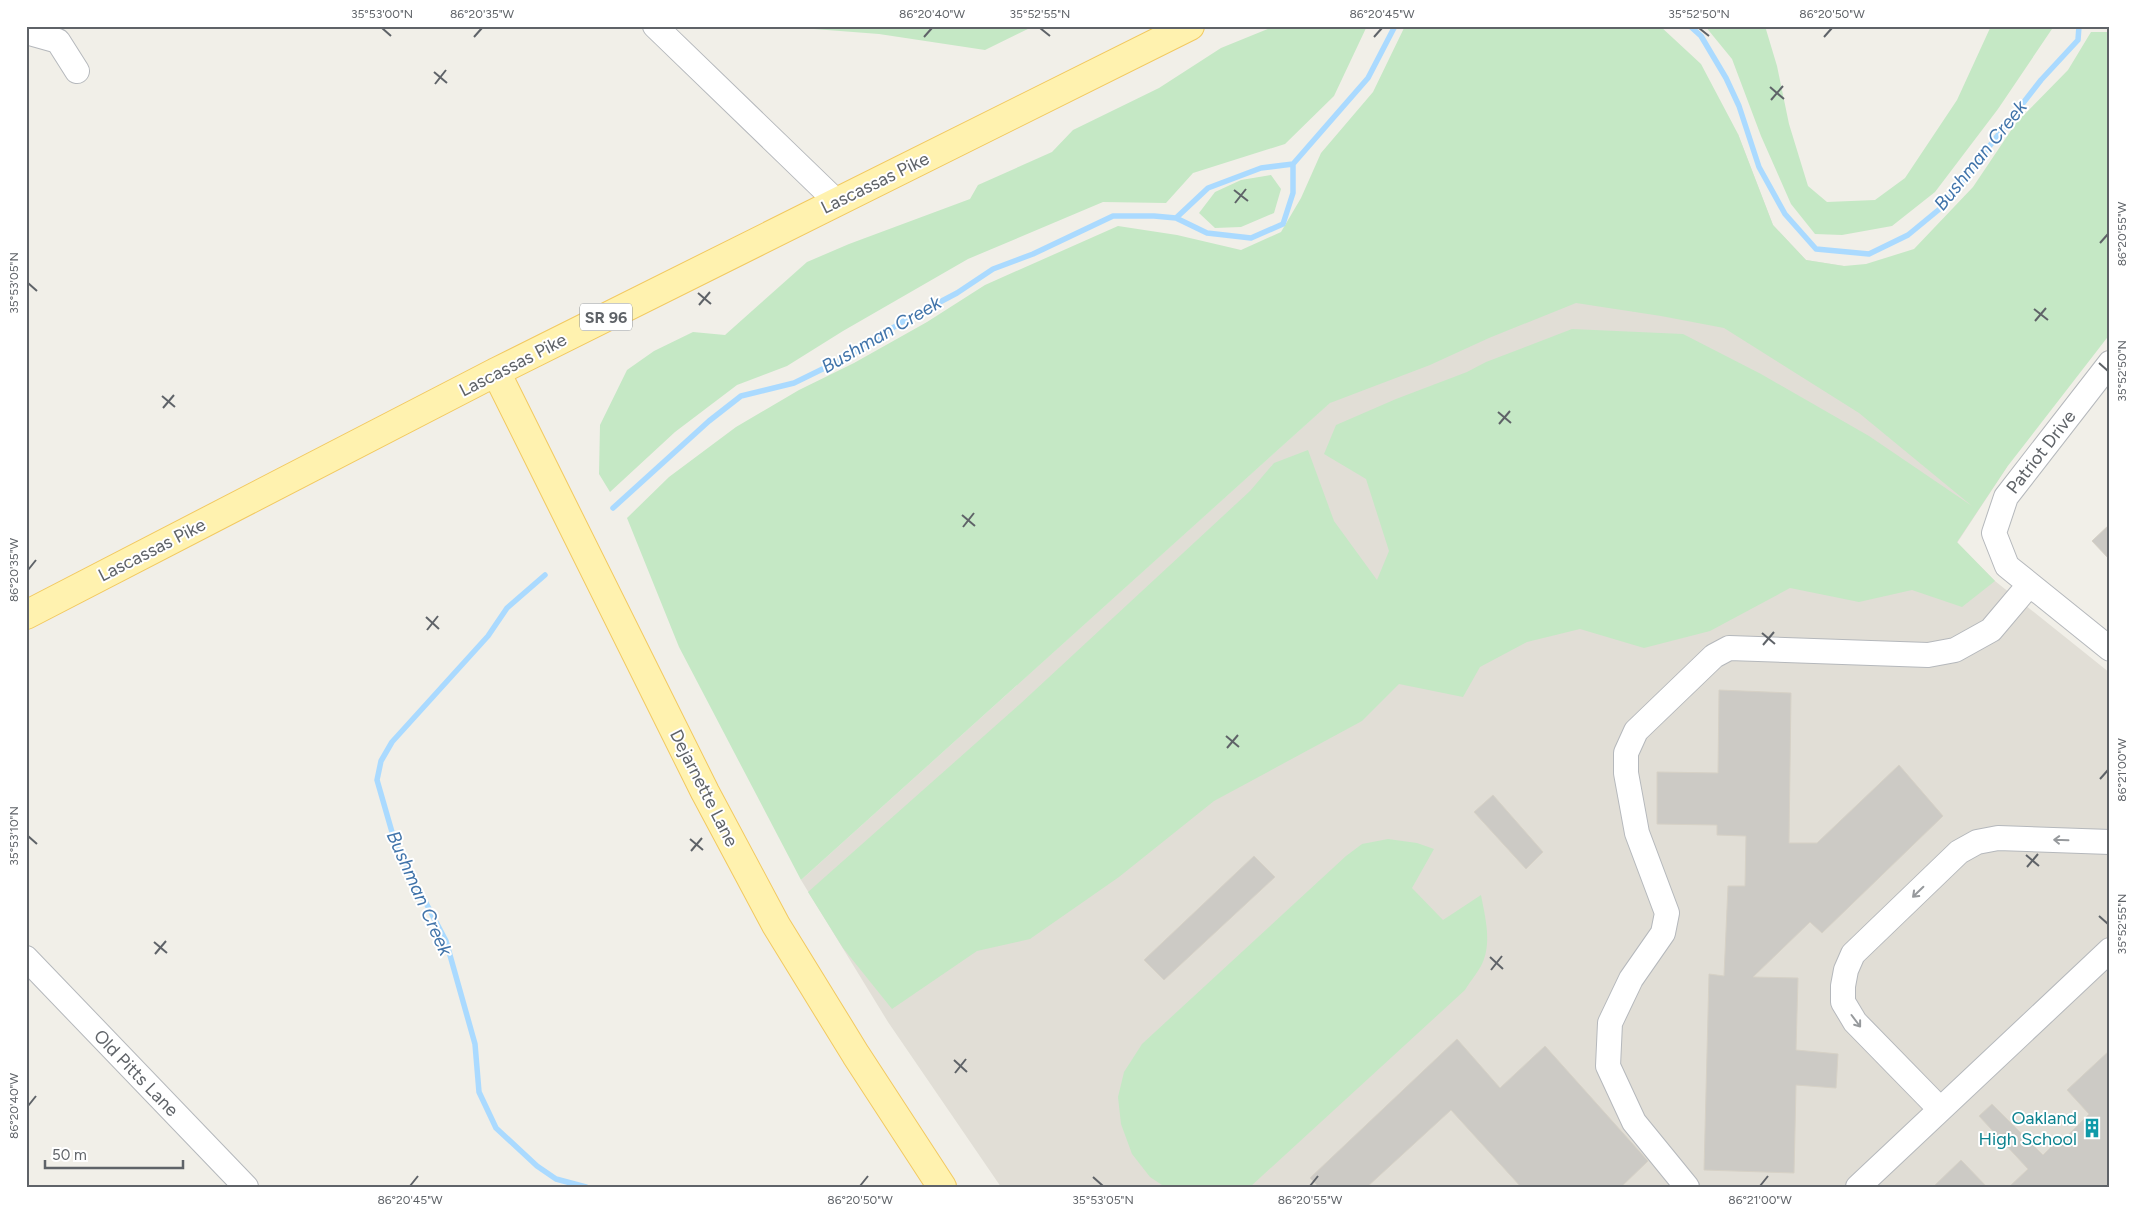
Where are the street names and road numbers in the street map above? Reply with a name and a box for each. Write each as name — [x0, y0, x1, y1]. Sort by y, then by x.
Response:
street label: Lascassas Pike — [817, 147, 933, 219]
road number: SR 96 — [580, 304, 632, 330]
street label: Lascassas Pike — [456, 328, 571, 401]
street label: Patriot Drive — [2002, 406, 2080, 498]
street label: Lascassas Pike — [95, 513, 210, 586]
street label: Dejarnette Lane — [665, 726, 743, 850]
street label: Old Pitts Lane — [89, 1025, 183, 1121]

